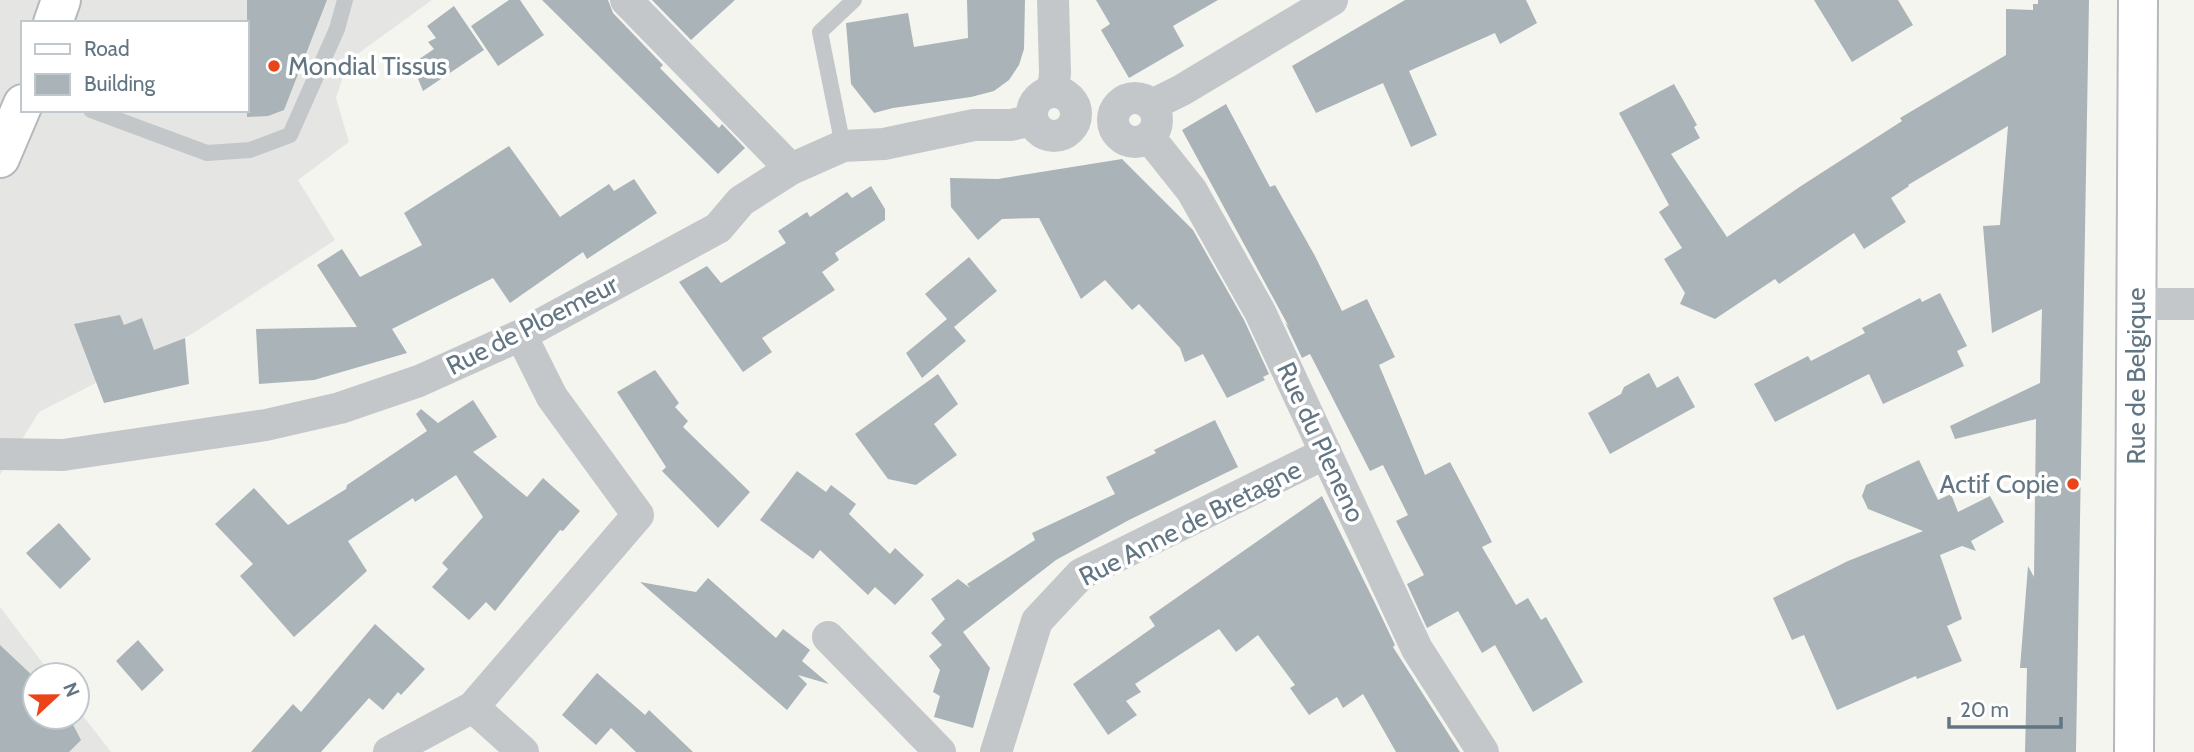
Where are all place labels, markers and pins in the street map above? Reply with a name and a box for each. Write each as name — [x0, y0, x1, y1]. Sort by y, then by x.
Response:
place label: Mondial Tissus — [288, 50, 447, 82]
marker: Mondial Tissus — [266, 58, 282, 74]
place label: Actif Copie — [1939, 468, 2059, 500]
marker: Actif Copie — [2065, 476, 2081, 492]

